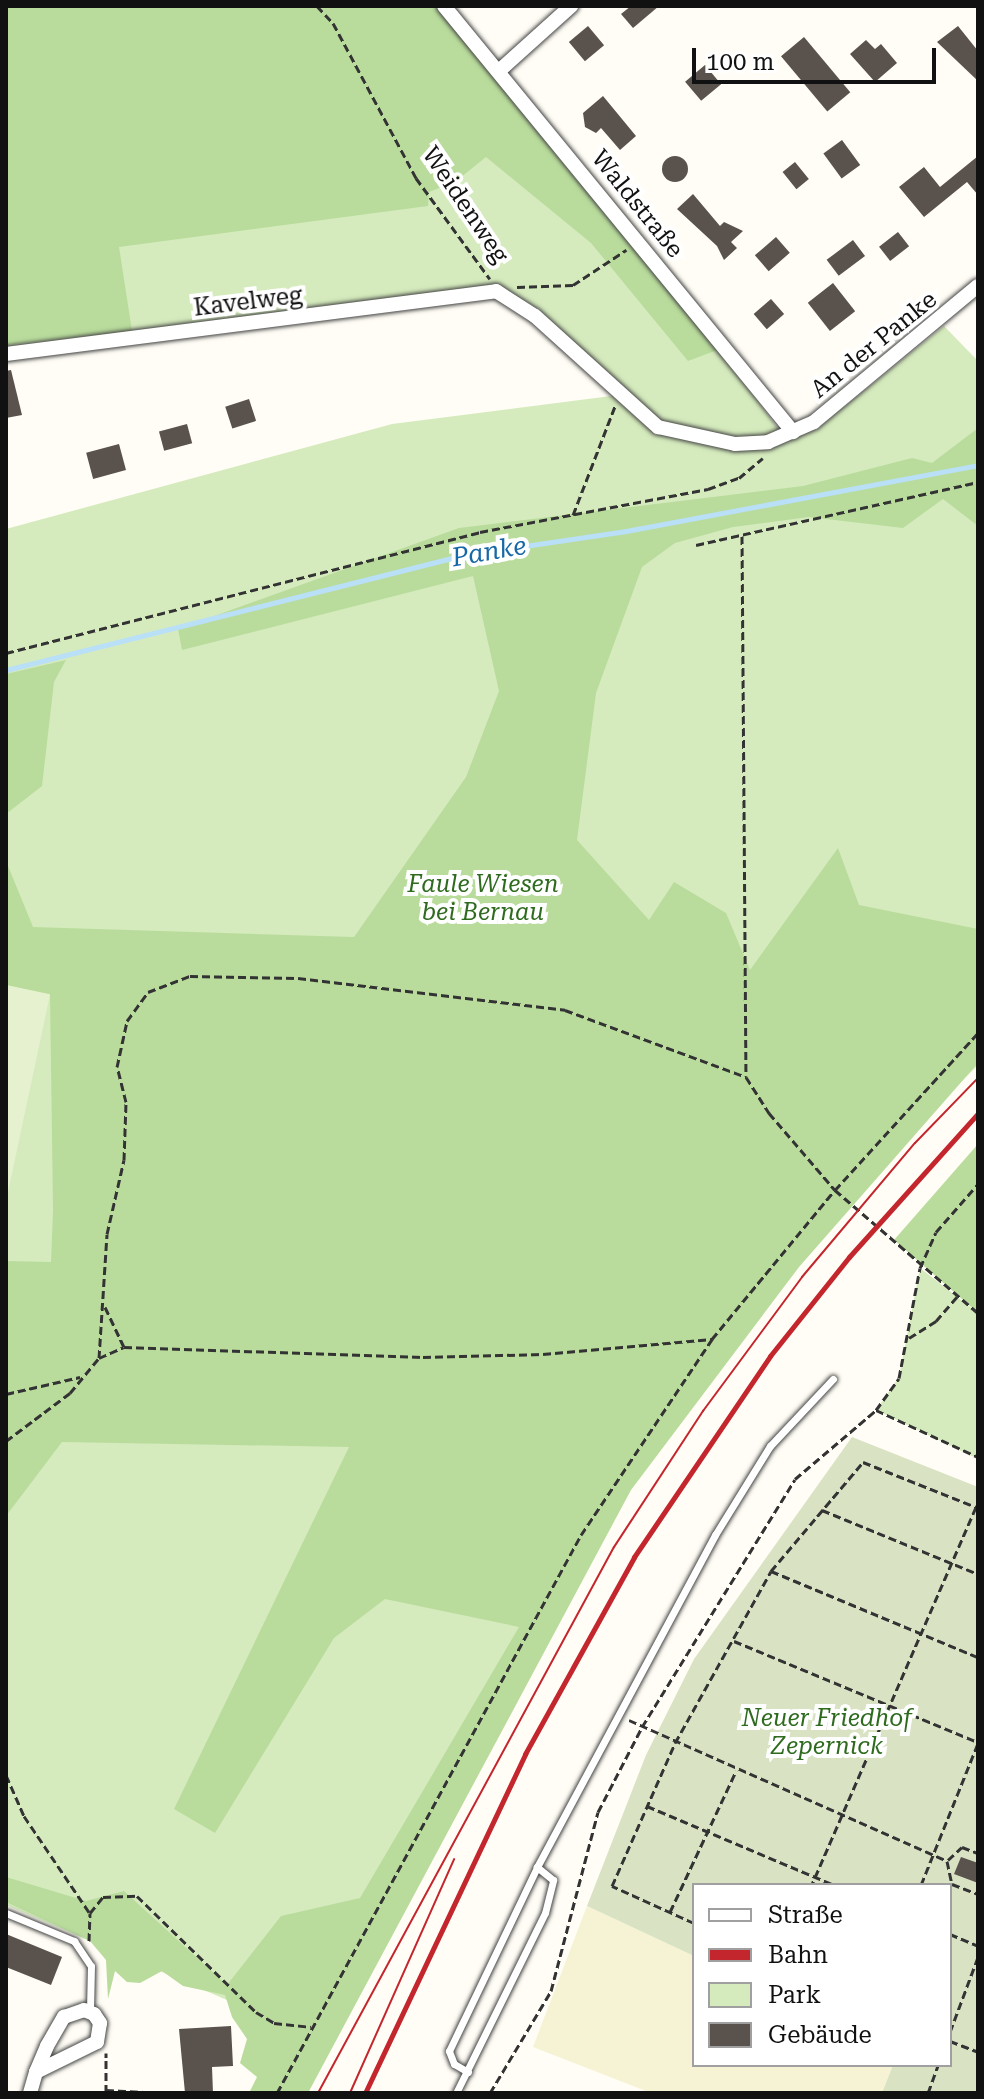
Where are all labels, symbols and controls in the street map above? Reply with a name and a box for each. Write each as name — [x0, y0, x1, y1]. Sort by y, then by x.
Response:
scale bar — [696, 32, 940, 82]
text: 100 m — [706, 48, 774, 76]
street label: Weidenweg — [416, 141, 514, 269]
street label: Waldstraße — [585, 144, 689, 264]
street label: Kavelweg — [192, 281, 304, 323]
street label: An der Panke — [805, 286, 943, 404]
water label: Panke — [449, 530, 529, 574]
park label: Faule Wiesen bei Bernau — [407, 871, 559, 927]
park label: Neuer Friedhof Zepernick — [742, 1705, 912, 1761]
legend — [692, 1883, 952, 2067]
text: Straße — [768, 1901, 843, 1929]
text: Bahn — [768, 1941, 828, 1969]
text: Park — [768, 1981, 821, 2009]
text: Gebäude — [768, 2021, 872, 2049]

